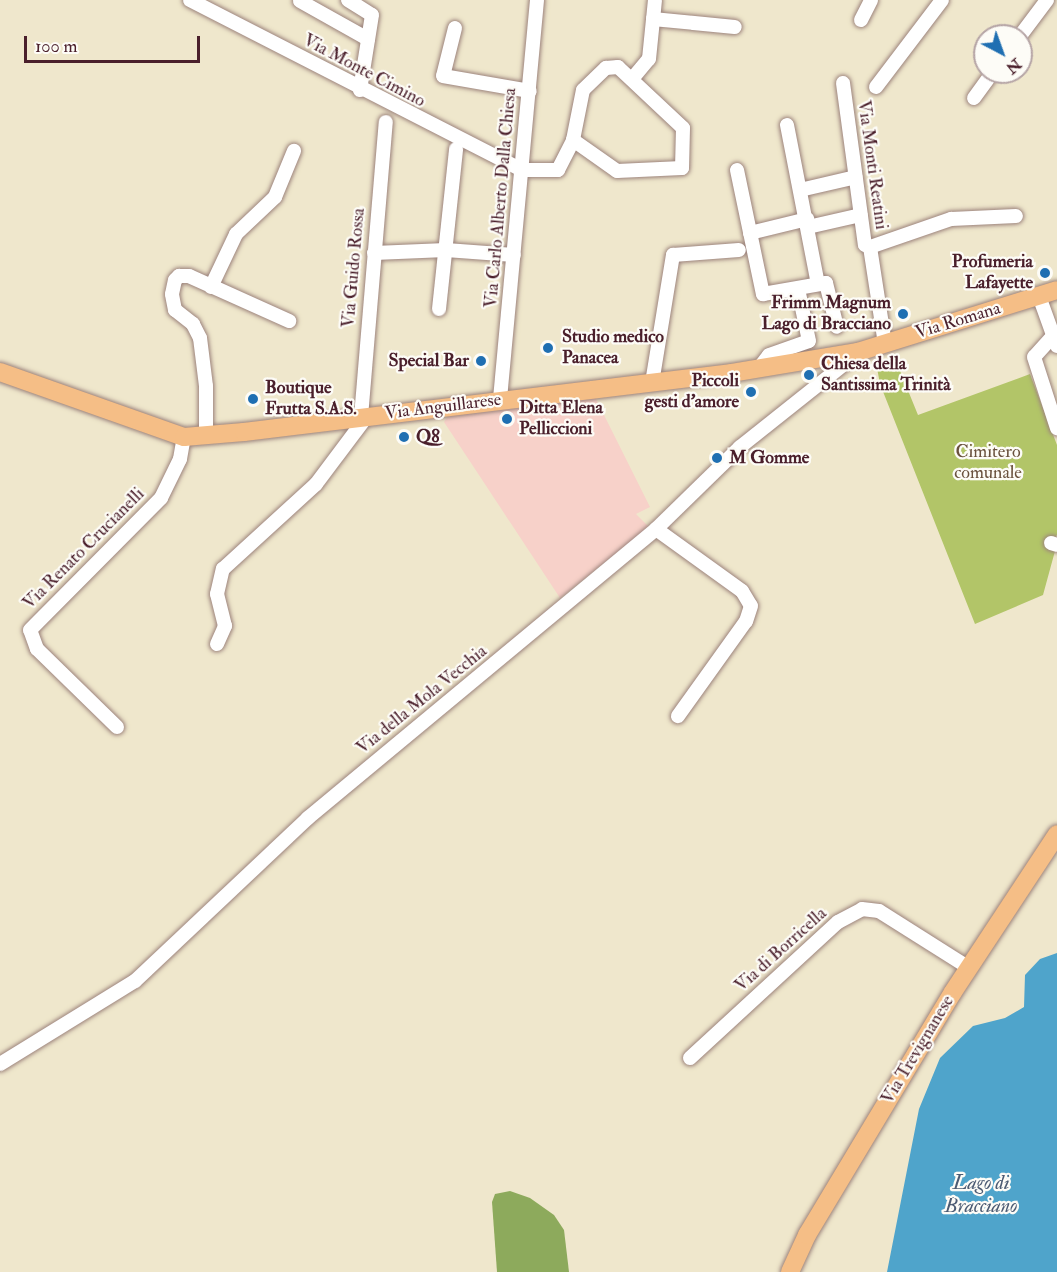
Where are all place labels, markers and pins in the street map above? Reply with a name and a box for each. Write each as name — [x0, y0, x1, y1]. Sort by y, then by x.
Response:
place label: Profumeria Lafayette — [952, 252, 1033, 294]
marker: Profumeria Lafayette — [1038, 266, 1052, 280]
place label: Frimm Magnum Lago di Bracciano — [761, 293, 891, 336]
marker: Frimm Magnum Lago di Bracciano — [896, 307, 910, 321]
place label: Studio medico Panacea — [562, 327, 664, 370]
marker: Studio medico Panacea — [539, 339, 557, 357]
place label: Special Bar — [389, 350, 469, 372]
marker: Special Bar — [474, 354, 488, 368]
place label: Chiesa della Santissima Trinità — [821, 354, 951, 397]
marker: Chiesa della Santissima Trinità — [802, 368, 816, 382]
place label: Piccoli gesti d'amore — [645, 371, 739, 413]
place label: Boutique Frutta S.A.S. — [265, 378, 357, 420]
marker: Piccoli gesti d'amore — [744, 385, 758, 399]
marker: Boutique Frutta S.A.S. — [246, 392, 260, 406]
place label: Ditta Elena Pelliccioni — [519, 398, 603, 440]
marker: Ditta Elena Pelliccioni — [500, 412, 514, 426]
place label: Q8 — [416, 426, 440, 448]
marker: Q8 — [397, 430, 411, 444]
place label: M Gomme — [729, 447, 809, 469]
marker: M Gomme — [710, 451, 724, 465]

